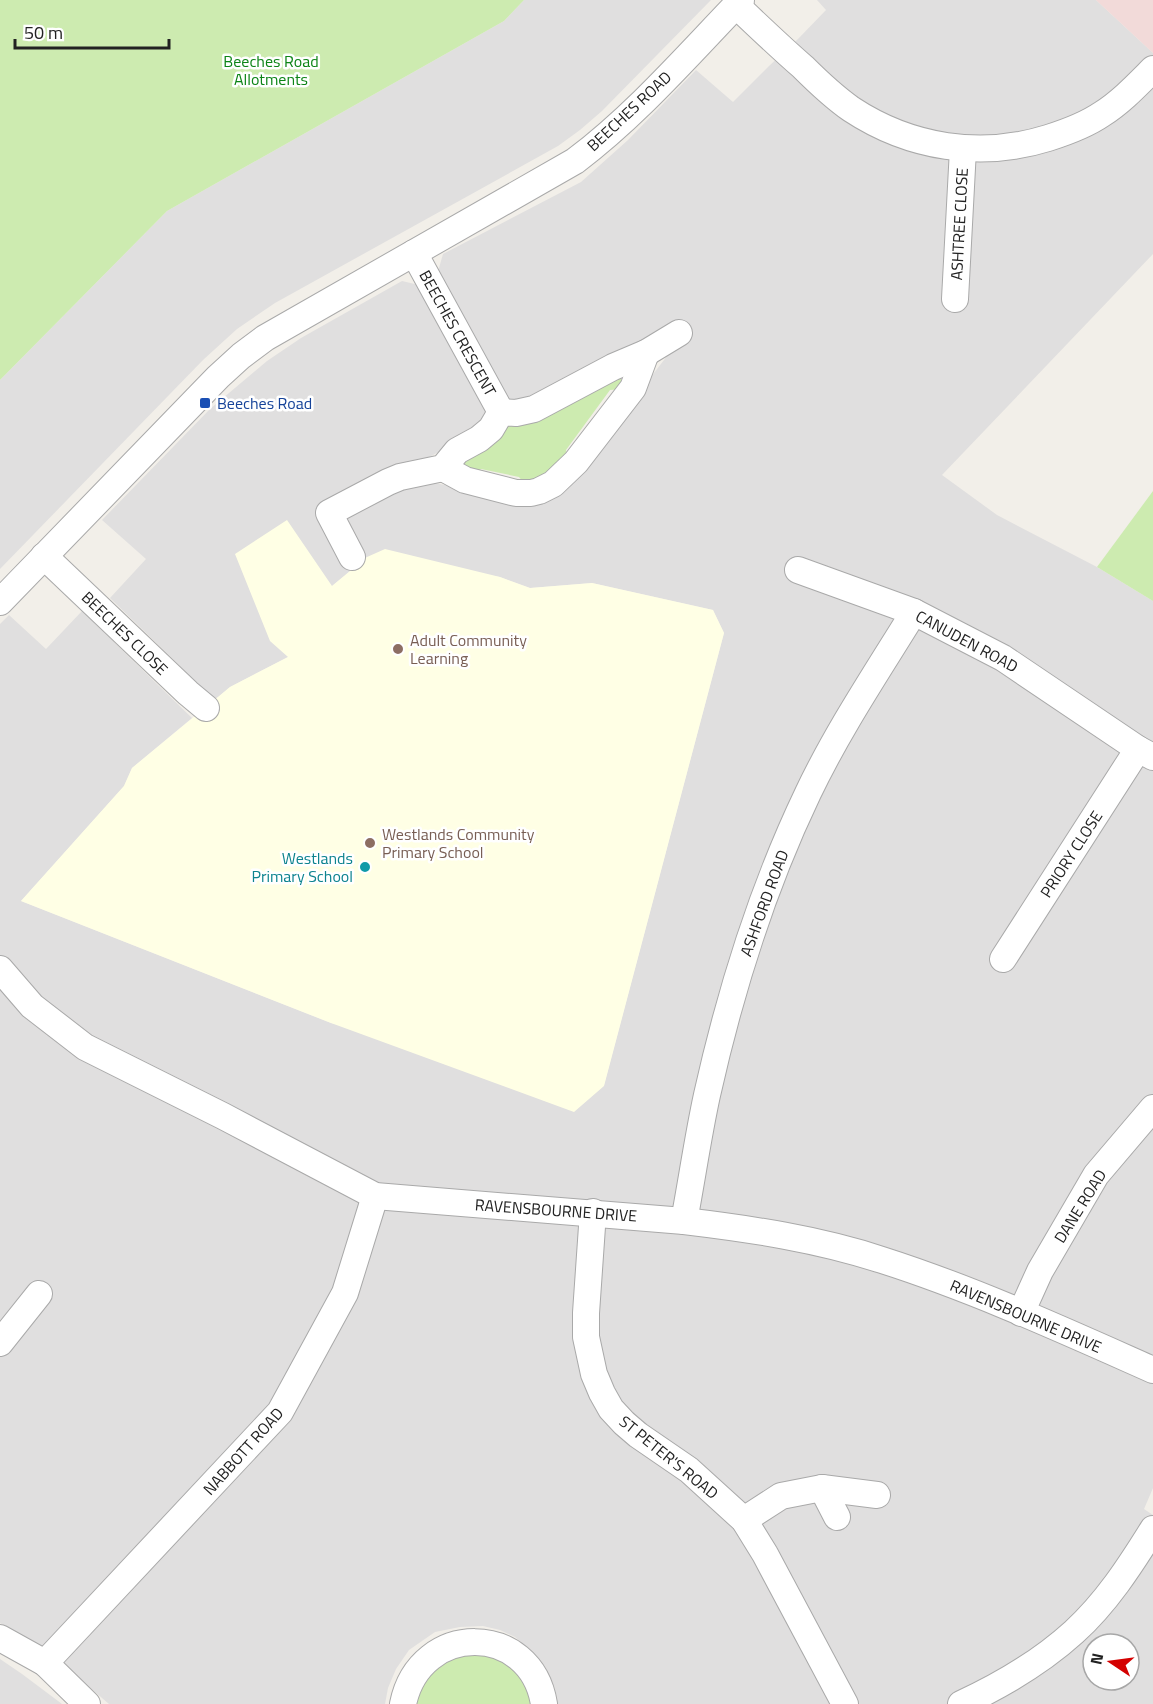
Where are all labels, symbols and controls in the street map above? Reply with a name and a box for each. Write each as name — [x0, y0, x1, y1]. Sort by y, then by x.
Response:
scale bar — [15, 12, 170, 50]
text: 50 m — [24, 19, 63, 46]
park label: Beeches Road Allotments — [223, 49, 319, 91]
street label: BEECHES ROAD — [581, 65, 677, 157]
street label: ASHTREE CLOSE — [944, 167, 974, 281]
street label: BEECHES CRESCENT — [413, 266, 503, 401]
place label: Beeches Road — [217, 391, 312, 415]
marker: Beeches Road — [198, 396, 212, 410]
street label: BEECHES CLOSE — [76, 585, 174, 681]
street label: CANUDEN ROAD — [912, 604, 1022, 678]
place label: Adult Community Learning — [410, 628, 527, 670]
marker: Adult Community Learning — [391, 642, 405, 656]
street label: PRIORY CLOSE — [1034, 806, 1108, 902]
place label: Westlands Community Primary School — [382, 822, 535, 864]
marker: Westlands Community Primary School — [363, 836, 377, 850]
place label: Westlands Primary School — [251, 846, 353, 888]
street label: ASHFORD ROAD — [734, 847, 794, 959]
marker: Westlands Primary School — [358, 860, 372, 874]
street label: DANE ROAD — [1048, 1164, 1112, 1248]
street label: RAVENSBOURNE DRIVE — [474, 1192, 638, 1228]
street label: RAVENSBOURNE DRIVE — [947, 1273, 1106, 1359]
street label: NABBOTT ROAD — [197, 1402, 289, 1500]
street label: ST PETER'S ROAD — [614, 1409, 724, 1505]
north arrow — [1081, 1632, 1141, 1692]
text: N — [1083, 1651, 1109, 1667]

